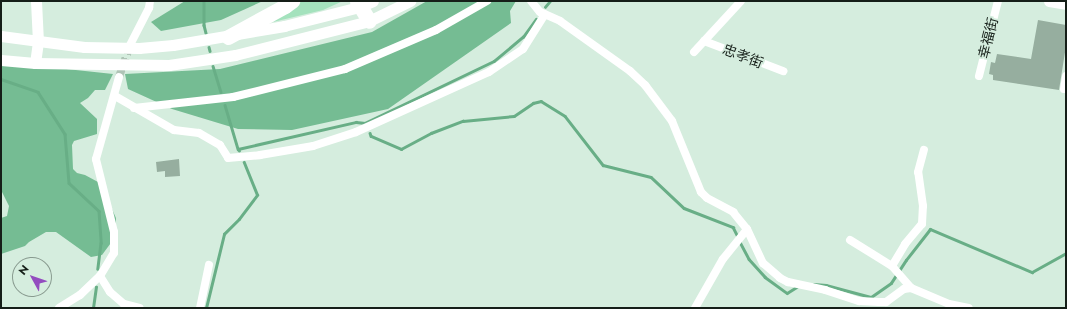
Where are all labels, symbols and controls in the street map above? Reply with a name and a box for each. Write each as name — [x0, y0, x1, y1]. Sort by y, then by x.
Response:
street label: 幸福街 — [975, 16, 1001, 60]
street label: 忠孝街 — [720, 41, 766, 71]
north arrow — [12, 257, 52, 297]
text: N — [15, 261, 33, 278]

